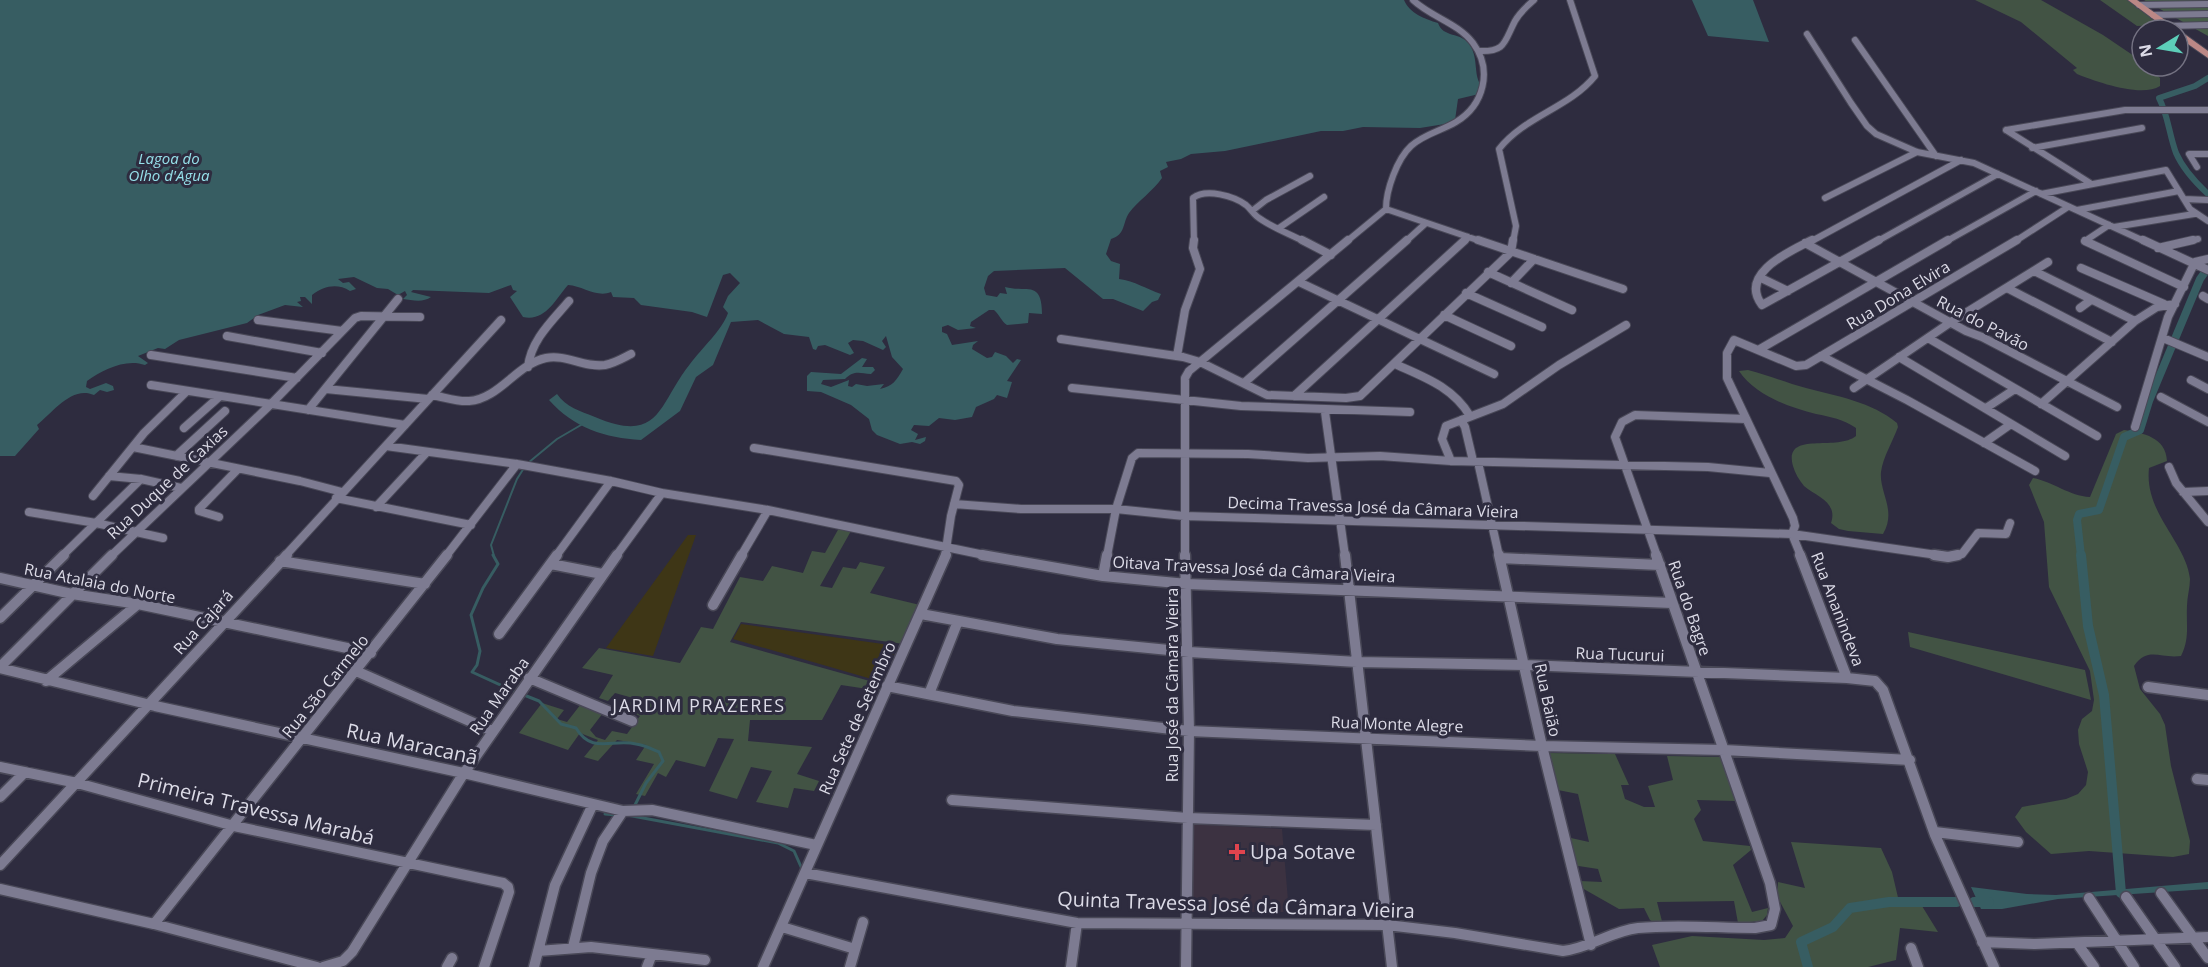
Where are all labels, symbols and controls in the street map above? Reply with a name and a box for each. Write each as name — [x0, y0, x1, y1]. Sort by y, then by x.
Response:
north arrow — [2130, 18, 2190, 78]
text: N — [2133, 42, 2157, 59]
water label: Lagoa do Olho d'Água — [129, 148, 210, 185]
street label: Rua Dona Elvira — [1842, 255, 1954, 335]
street label: Rua do Pavão — [1933, 290, 2033, 356]
street label: Rua Duque de Caxias — [102, 420, 232, 544]
street label: Decima Travessa José da Câmara Vieira — [1227, 491, 1519, 523]
street label: Rua Ananindeva — [1806, 549, 1870, 669]
street label: Oitava Travessa José da Câmara Vieira — [1112, 551, 1396, 587]
street label: Rua do Bagre — [1663, 557, 1717, 659]
street label: Rua Atalaia do Norte — [22, 558, 178, 608]
street label: Rua Cajará — [168, 585, 238, 659]
street label: Rua José da Câmara Vieira — [1161, 588, 1183, 782]
street label: Rua São Carmelo — [276, 630, 374, 742]
street label: Rua Sete de Setembro — [813, 638, 901, 798]
street label: Rua Tucurui — [1575, 641, 1665, 667]
street label: Rua Maraba — [464, 653, 534, 739]
street label: Rua Baião — [1529, 661, 1567, 739]
district label: JARDIM PRAZERES — [610, 693, 786, 717]
street label: Rua Monte Alegre — [1330, 711, 1464, 737]
street label: Rua Maracanã — [344, 716, 480, 771]
street label: Primeira Travessa Marabá — [135, 766, 377, 851]
place label: Upa Sotave — [1250, 838, 1356, 865]
marker: Upa Sotave — [1228, 843, 1246, 861]
street label: Quinta Travessa José da Câmara Vieira — [1057, 885, 1415, 924]

